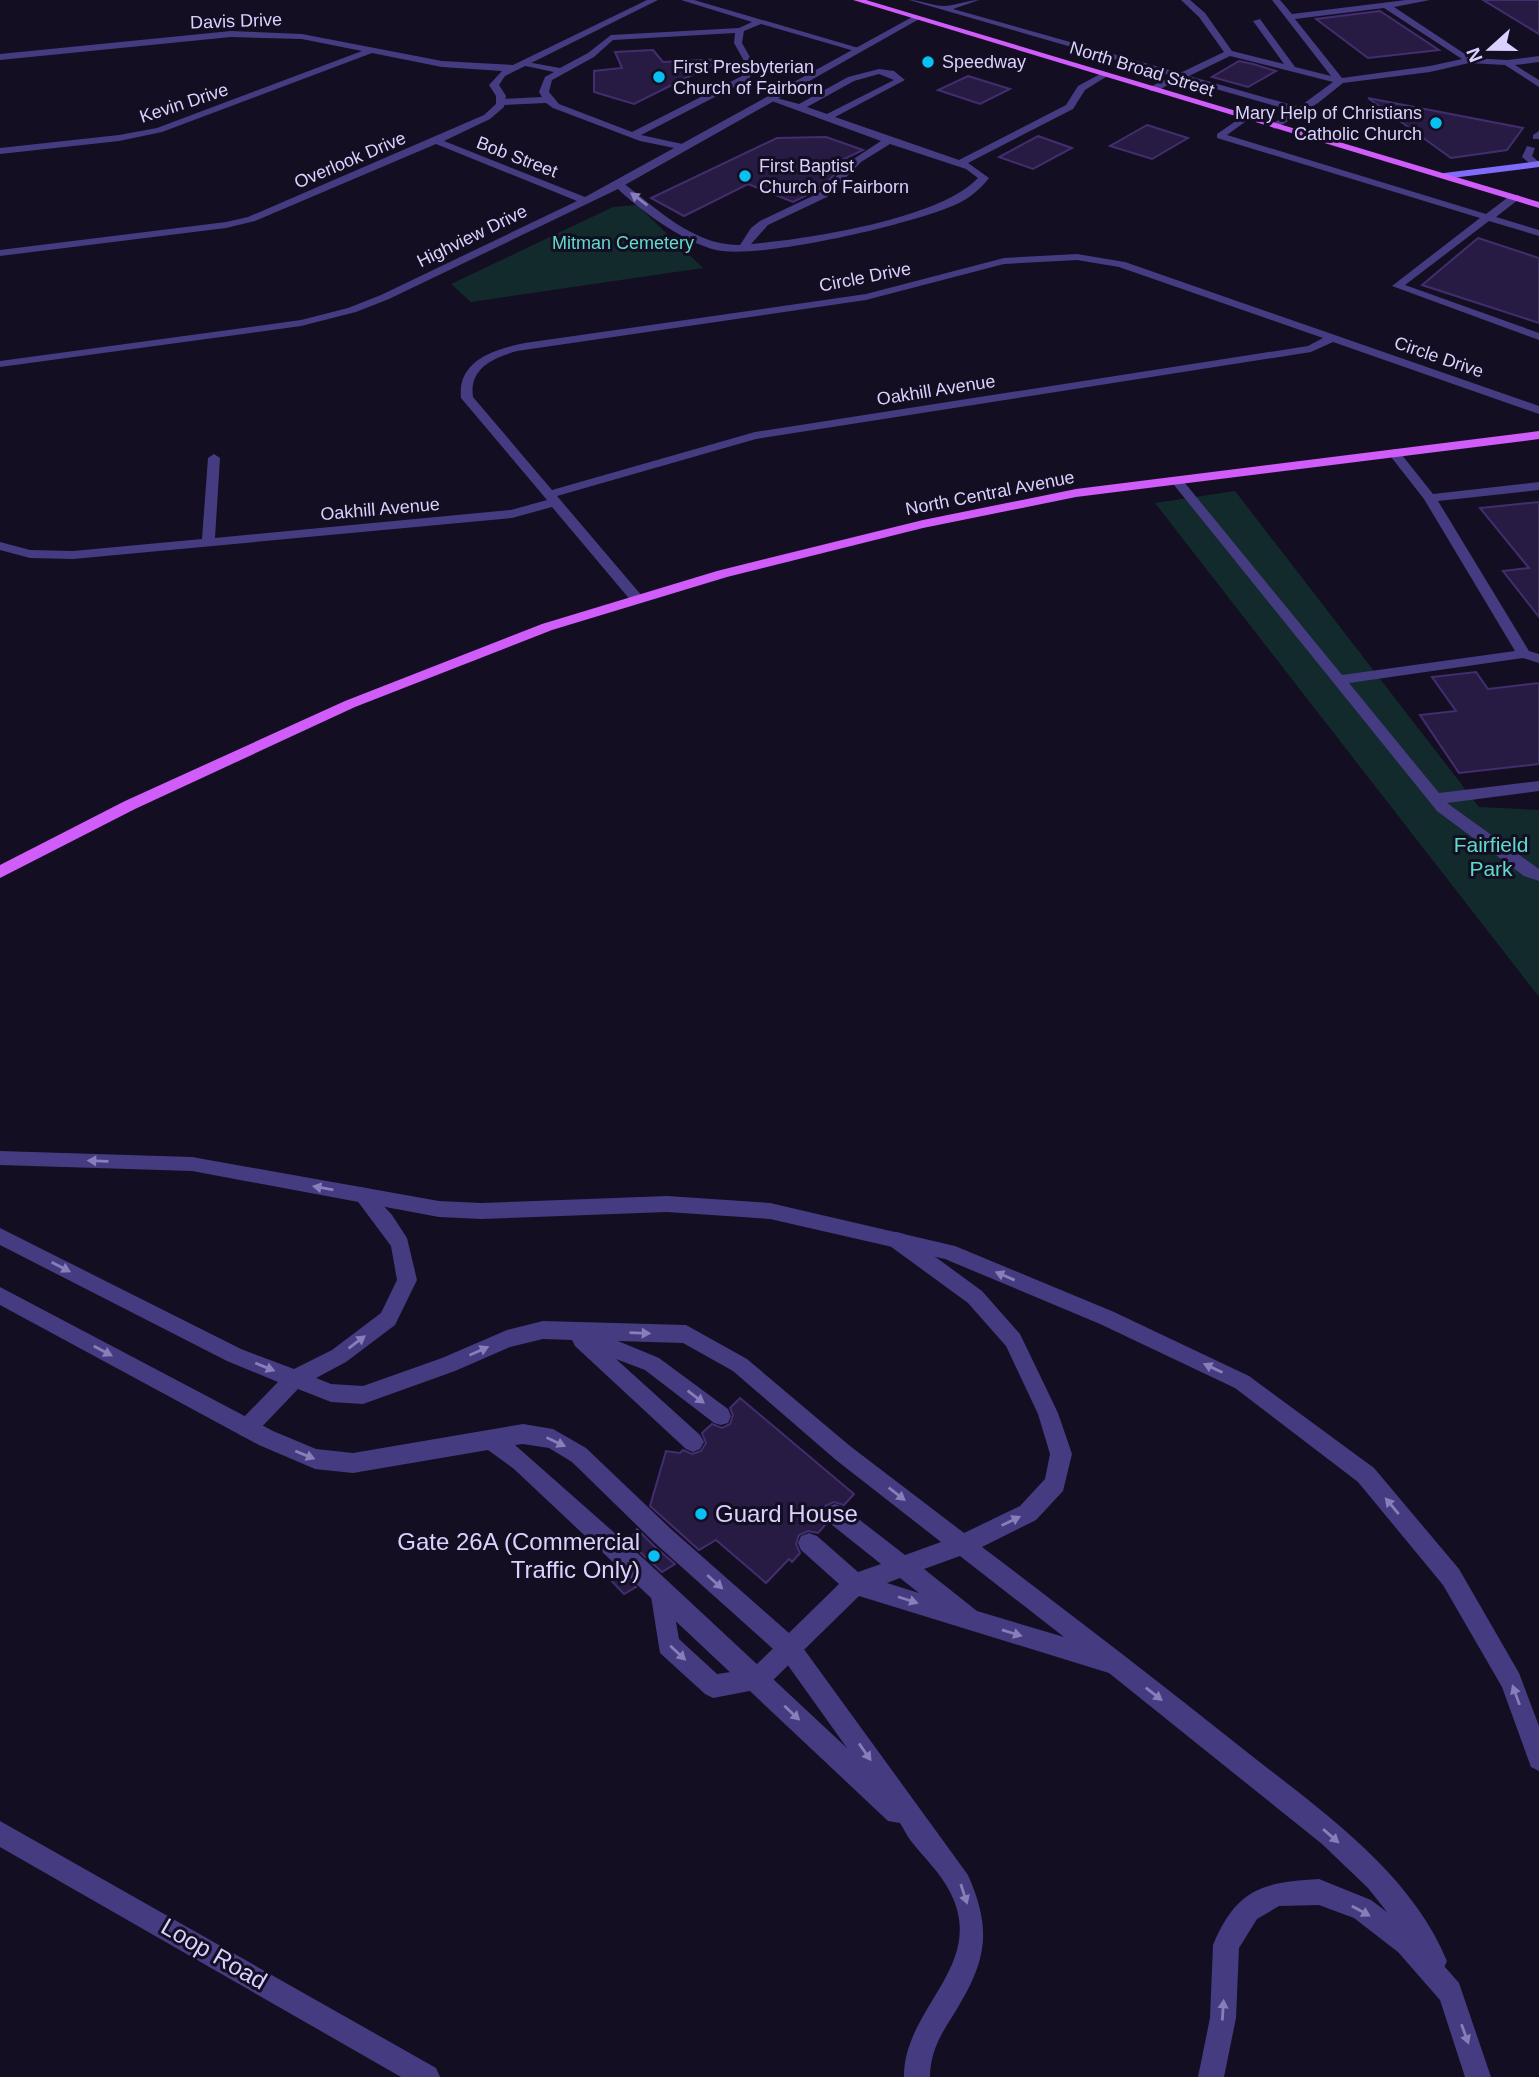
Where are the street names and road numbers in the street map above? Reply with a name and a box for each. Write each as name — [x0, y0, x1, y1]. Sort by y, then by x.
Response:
street label: Davis Drive — [190, 9, 282, 33]
street label: North Broad Street — [1067, 37, 1217, 101]
street label: Kevin Drive — [137, 79, 231, 127]
street label: Overlook Drive — [291, 128, 409, 192]
street label: Bob Street — [474, 132, 560, 182]
street label: Highview Drive — [414, 201, 530, 271]
street label: Circle Drive — [817, 258, 913, 296]
street label: Circle Drive — [1392, 332, 1486, 382]
street label: Oakhill Avenue — [875, 371, 997, 409]
street label: North Central Avenue — [904, 467, 1076, 519]
street label: Oakhill Avenue — [319, 494, 441, 524]
street label: Loop Road — [157, 1913, 272, 1995]

